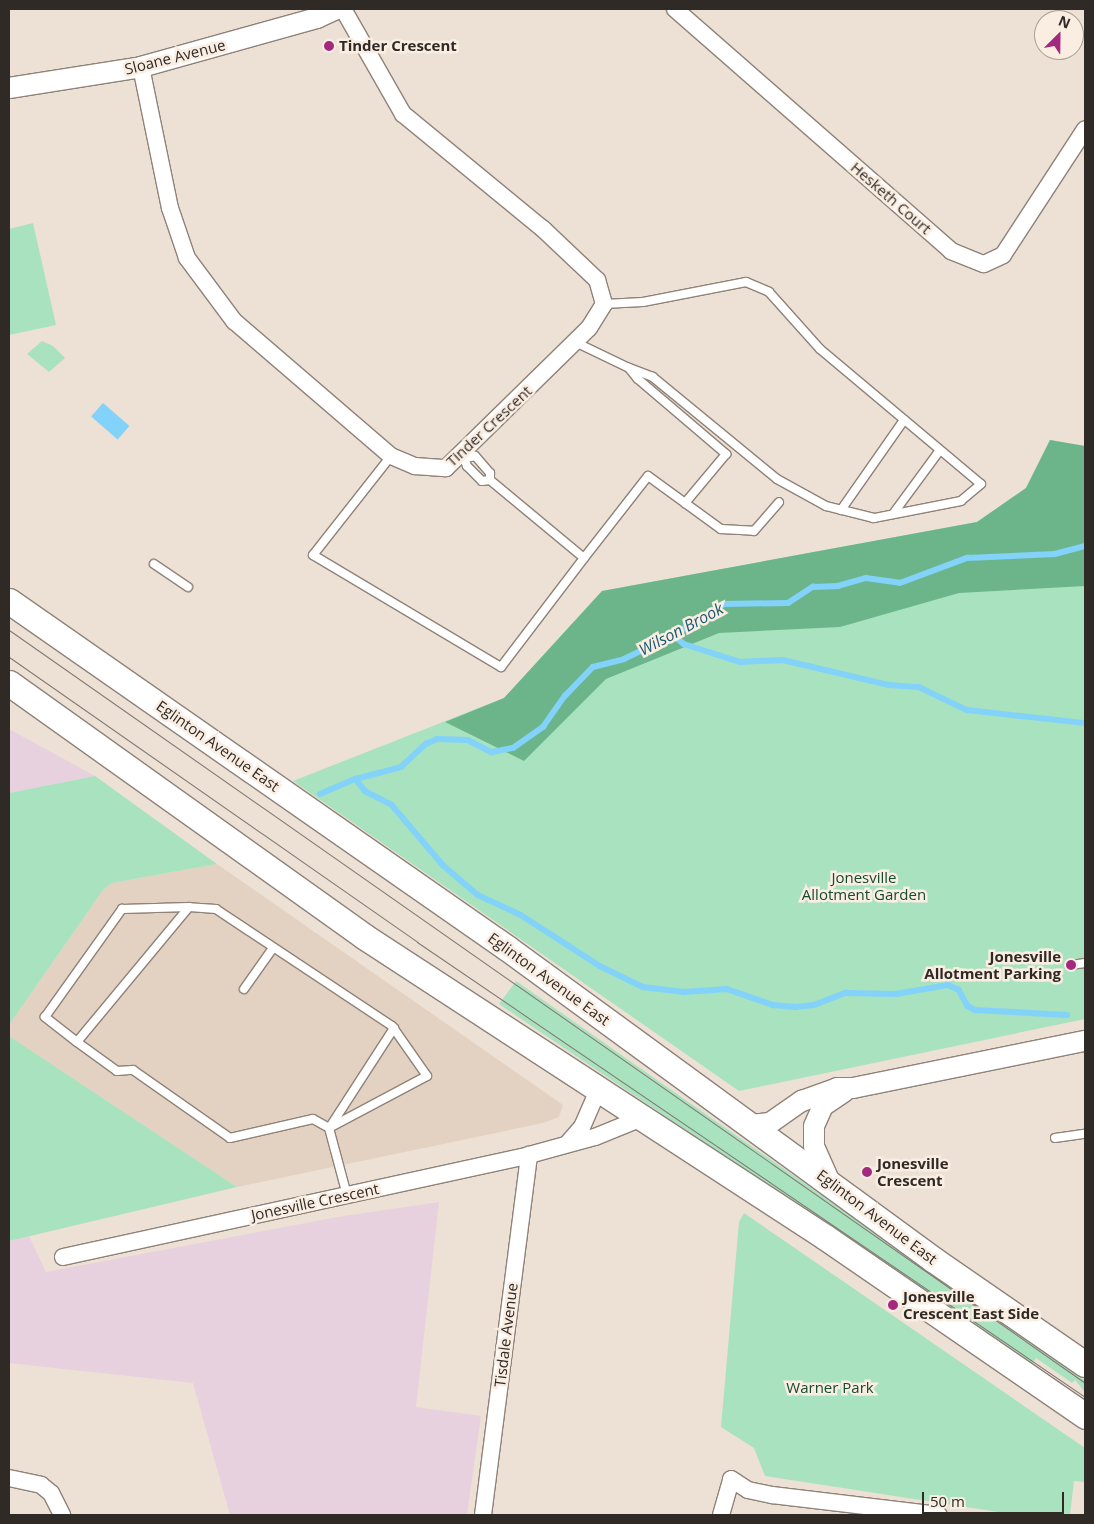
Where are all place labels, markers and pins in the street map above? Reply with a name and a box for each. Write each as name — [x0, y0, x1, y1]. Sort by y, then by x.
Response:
place label: Tinder Crescent — [339, 37, 457, 55]
marker: Tinder Crescent — [323, 40, 335, 52]
place label: Jonesville Allotment Parking — [924, 947, 1061, 982]
marker: Jonesville Allotment Parking — [1065, 959, 1077, 971]
place label: Jonesville Crescent — [877, 1154, 949, 1189]
marker: Jonesville Crescent — [861, 1166, 873, 1178]
place label: Jonesville Crescent East Side — [903, 1287, 1039, 1322]
marker: Jonesville Crescent East Side — [887, 1299, 899, 1311]

